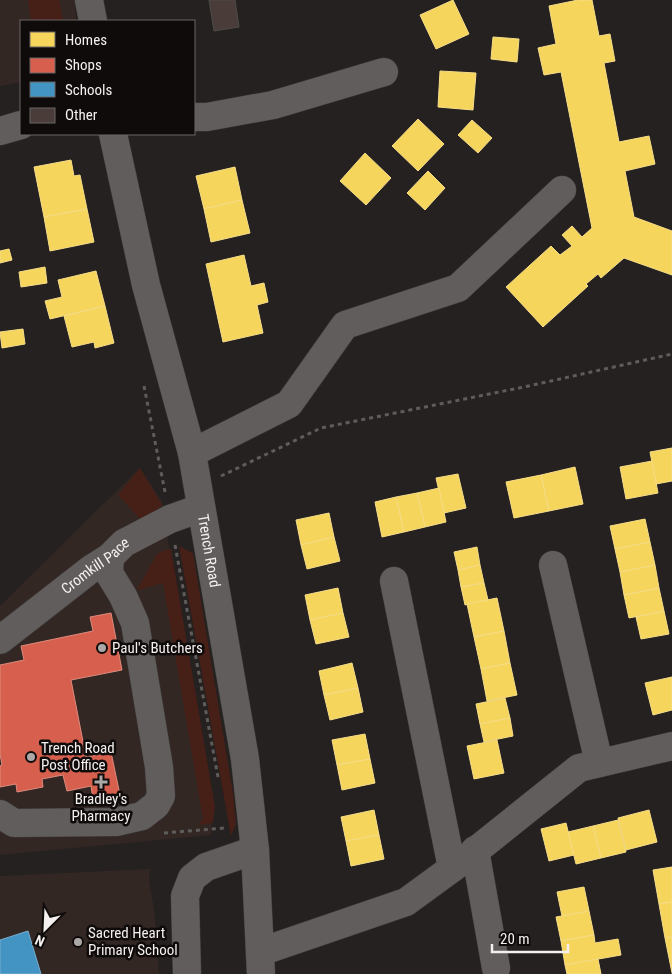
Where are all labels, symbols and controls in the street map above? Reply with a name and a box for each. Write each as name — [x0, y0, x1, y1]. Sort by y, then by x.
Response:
legend — [20, 20, 195, 135]
text: Homes — [65, 31, 107, 49]
text: Shops — [65, 56, 102, 74]
text: Schools — [65, 81, 112, 99]
text: Other — [65, 106, 98, 124]
street label: Trench Road — [194, 513, 224, 589]
street label: Cromkill Pace — [58, 533, 132, 598]
place label: Paul's Butchers — [112, 639, 203, 657]
marker: Paul's Butchers — [96, 642, 108, 654]
place label: Trench Road Post Office — [41, 739, 115, 774]
marker: Trench Road Post Office — [25, 751, 37, 763]
marker: Bradley's Pharmacy — [95, 776, 107, 788]
place label: Bradley's Pharmacy — [72, 790, 130, 825]
north arrow — [20, 904, 70, 954]
scale bar — [492, 922, 568, 954]
place label: Sacred Heart Primary School — [88, 924, 178, 959]
text: 20 m — [500, 930, 530, 948]
text: N — [33, 932, 47, 950]
marker: Sacred Heart Primary School — [72, 936, 84, 948]

